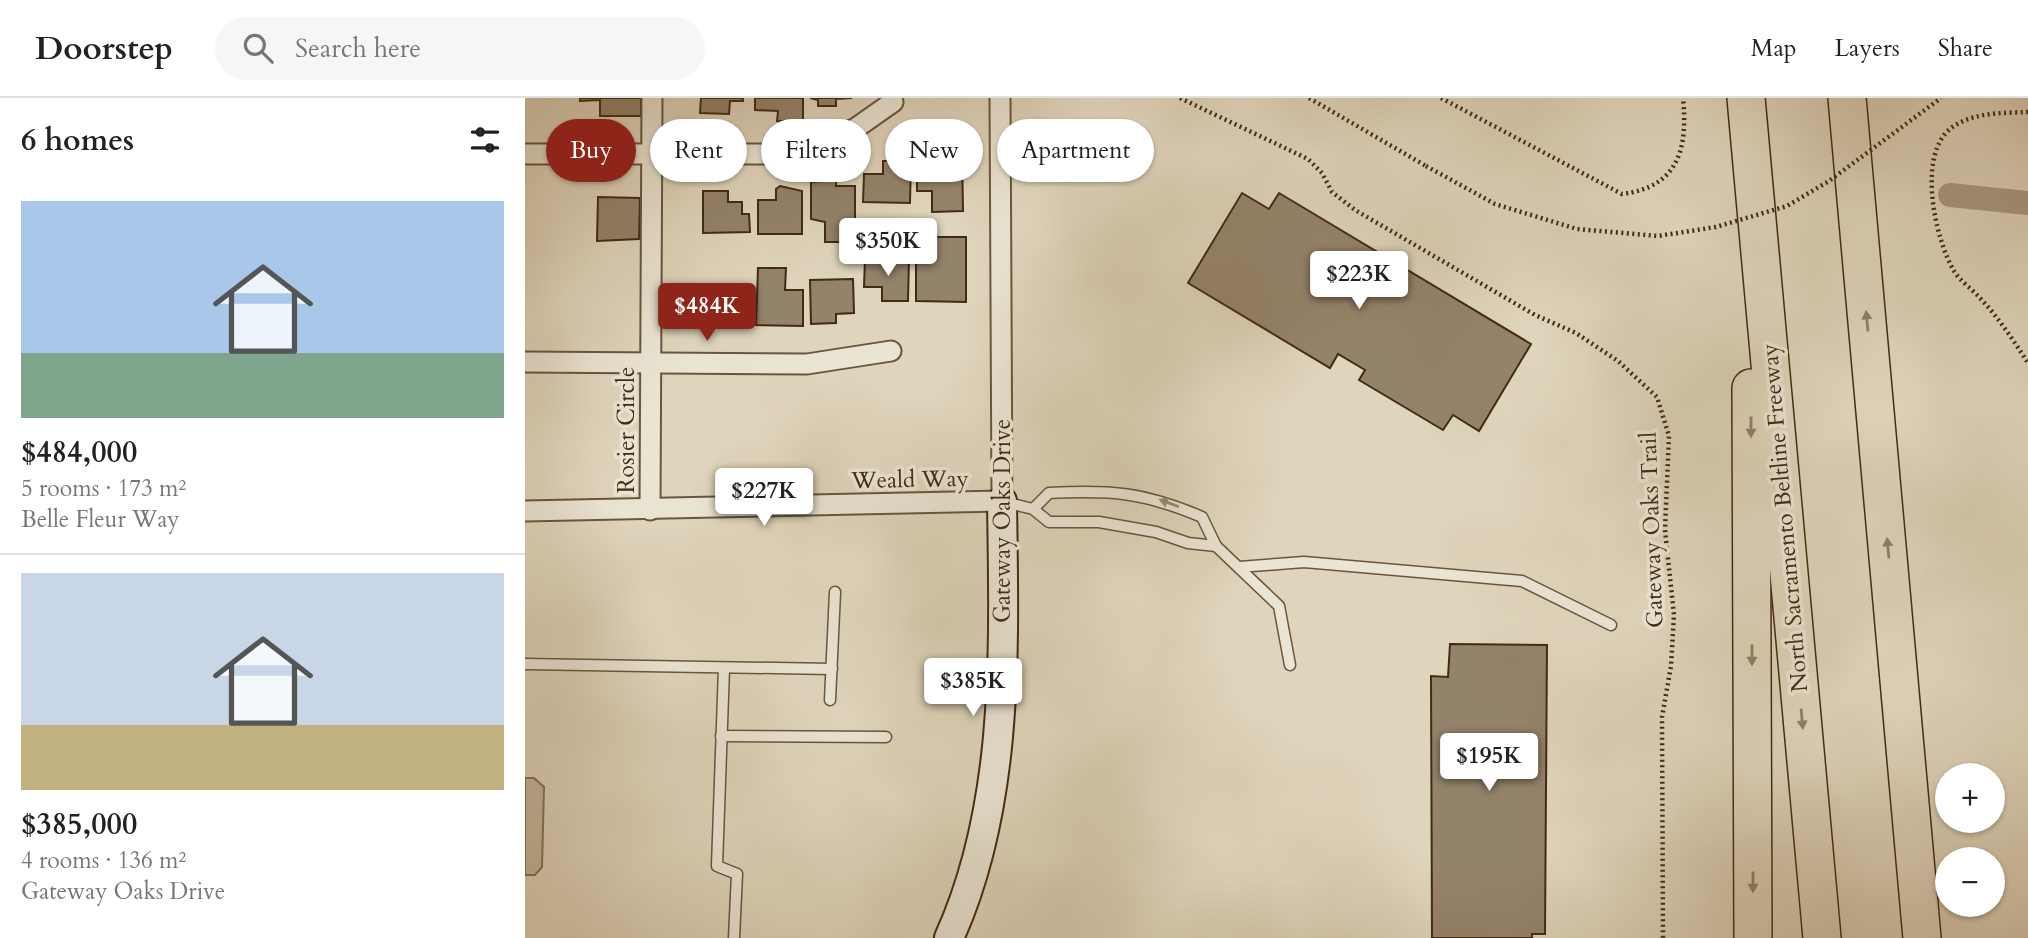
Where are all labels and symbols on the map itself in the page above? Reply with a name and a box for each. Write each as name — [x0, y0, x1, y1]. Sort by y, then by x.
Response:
pin: $350K — [839, 218, 937, 278]
pin: $223K — [1310, 252, 1408, 311]
pin: $484K — [658, 284, 756, 343]
one-way arrow — [1861, 310, 1872, 332]
street label: North Sacramento Beltline Freeway — [1754, 342, 1815, 694]
street label: Rosier Circle — [611, 367, 642, 493]
one-way arrow — [1746, 417, 1757, 439]
street label: Gateway Oaks Drive — [987, 419, 1018, 623]
street label: Gateway Oaks Trail — [1633, 431, 1670, 629]
street label: Weald Way — [850, 463, 969, 496]
pin: $227K — [715, 468, 813, 528]
one-way arrow — [1158, 498, 1179, 509]
one-way arrow — [1882, 536, 1893, 558]
one-way arrow — [1746, 644, 1758, 666]
pin: $385K — [924, 658, 1022, 718]
one-way arrow — [1797, 708, 1808, 730]
pin: $195K — [1440, 734, 1538, 793]
one-way arrow — [1747, 872, 1759, 894]

